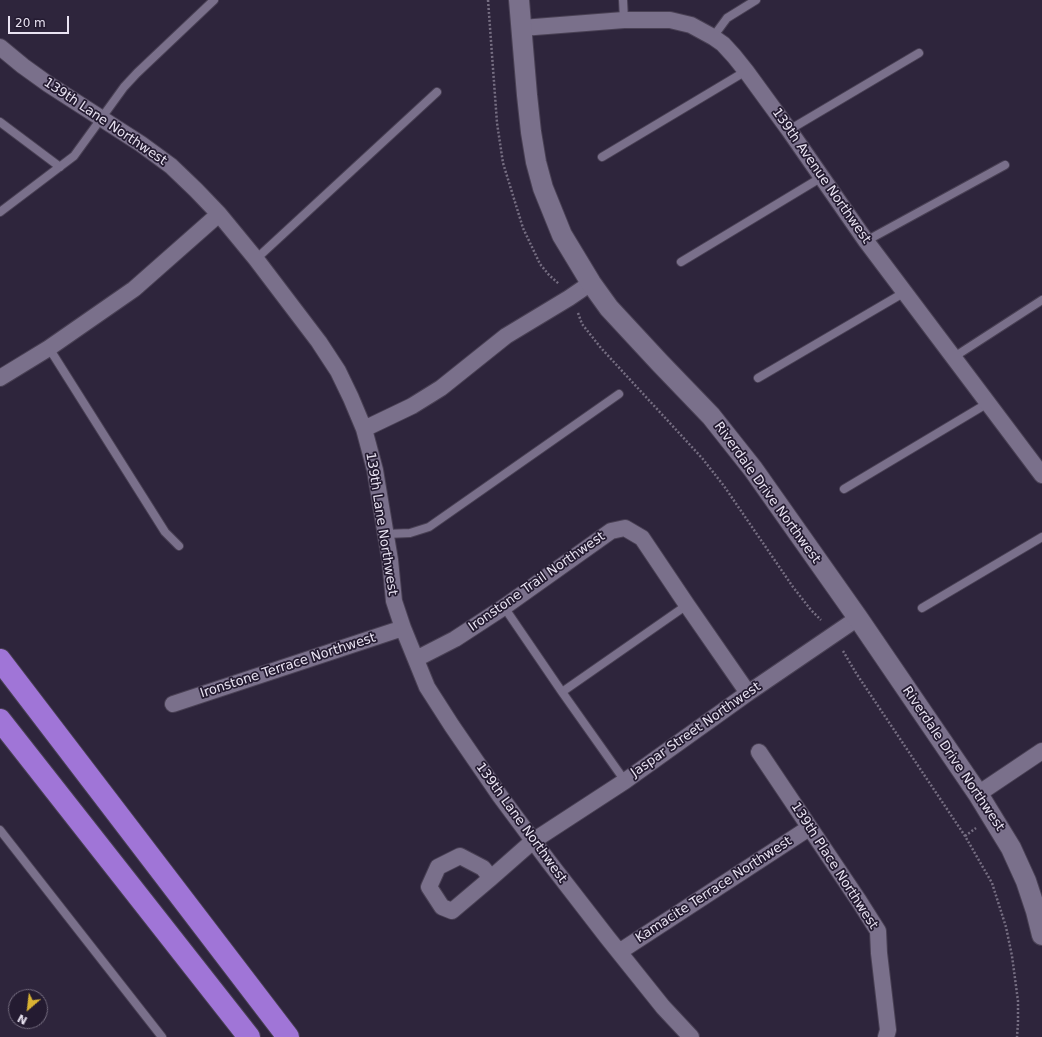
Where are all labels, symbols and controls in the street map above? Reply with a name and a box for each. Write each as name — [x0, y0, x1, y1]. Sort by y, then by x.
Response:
scale bar — [10, 8, 71, 34]
text: 20 m — [15, 16, 46, 30]
street label: 139th Lane Northwest — [41, 75, 169, 169]
street label: 139th Avenue Northwest — [768, 105, 874, 247]
street label: Riverdale Drive Northwest — [710, 419, 824, 567]
street label: 139th Lane Northwest — [362, 451, 400, 597]
street label: Ironstone Trail Northwest — [466, 529, 608, 635]
street label: Ironstone Terrace Northwest — [198, 630, 378, 702]
street label: Jaspar Street Northwest — [628, 679, 764, 781]
street label: Riverdale Drive Northwest — [899, 684, 1007, 834]
street label: 139th Lane Northwest — [472, 760, 570, 886]
street label: 139th Place Northwest — [787, 800, 881, 932]
street label: Kamacite Terrace Northwest — [633, 834, 795, 946]
north arrow — [8, 989, 48, 1029]
text: N — [15, 1011, 30, 1027]

